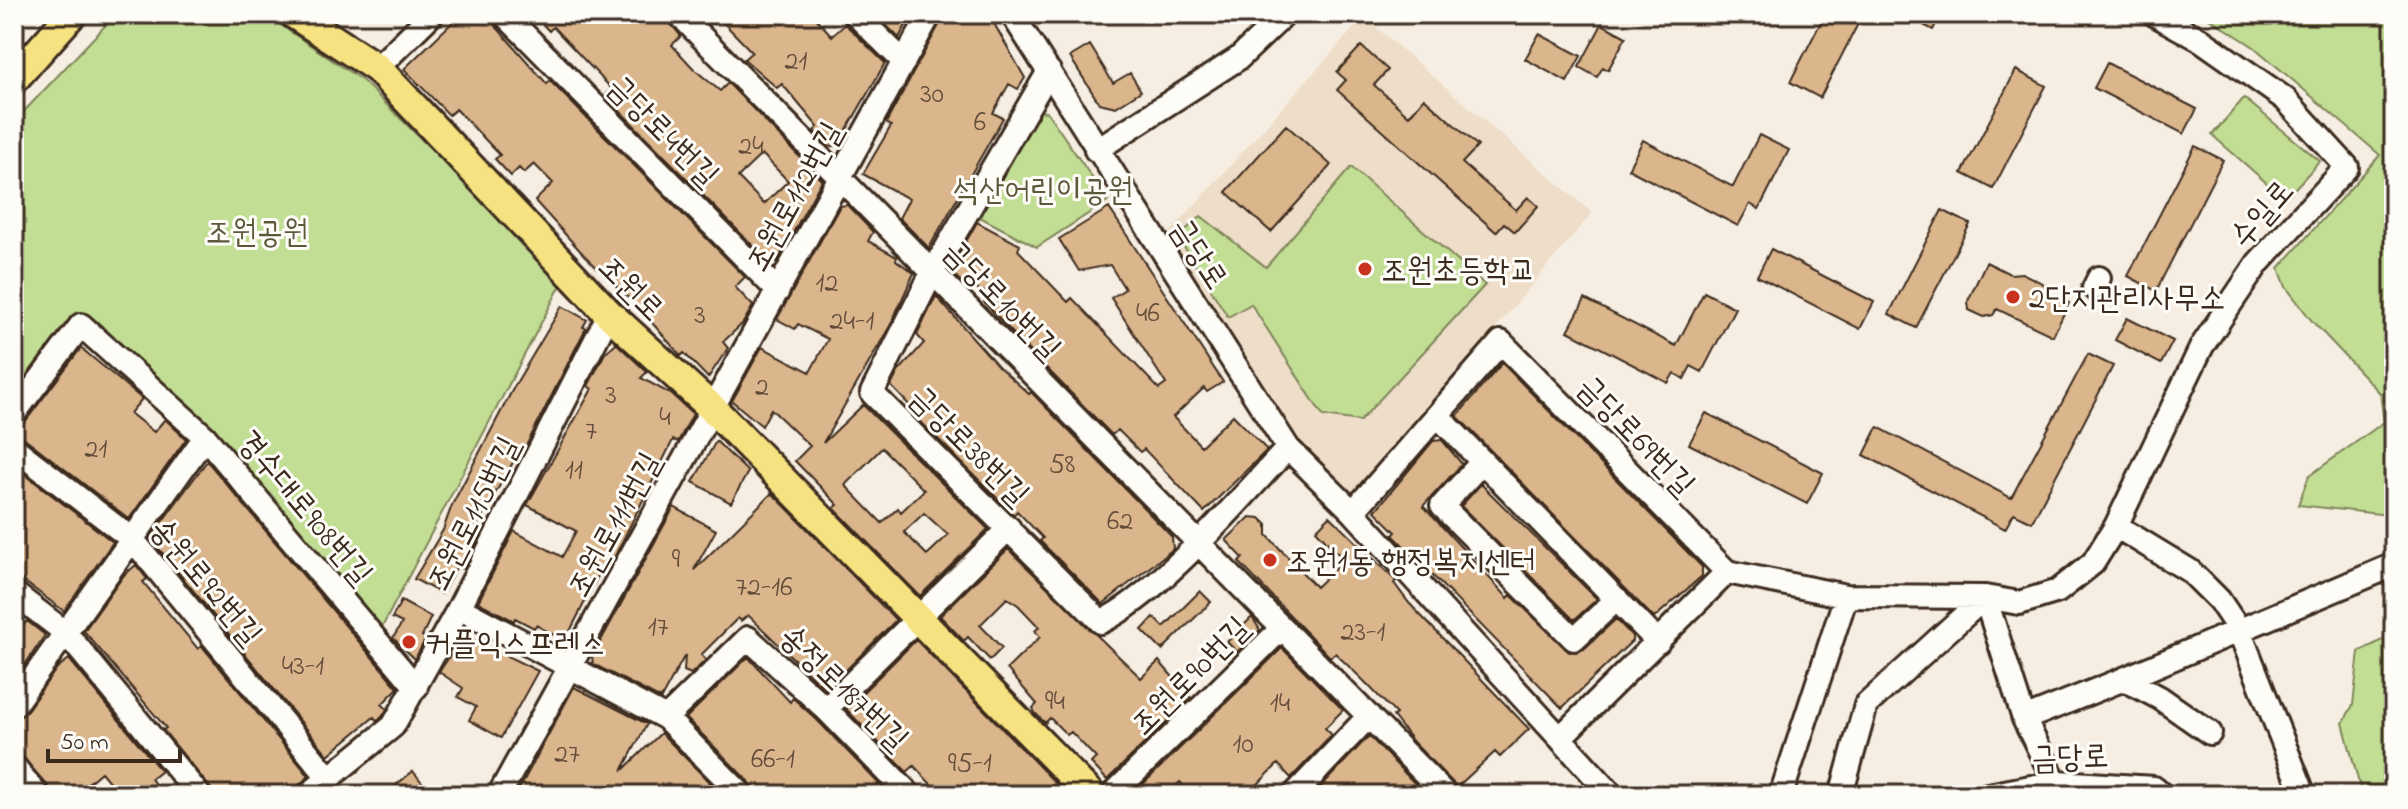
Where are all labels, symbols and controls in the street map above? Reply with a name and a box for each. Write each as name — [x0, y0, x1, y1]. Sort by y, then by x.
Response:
house number: 21 — [785, 42, 808, 83]
street label: 금당로4번길 — [595, 66, 728, 199]
house number: 30 — [920, 75, 944, 116]
house number: 6 — [974, 103, 986, 144]
street label: 조원로112번길 — [736, 114, 857, 281]
house number: 24 — [738, 127, 764, 168]
park label: 석산어린이공원 — [953, 169, 1133, 216]
street label: 수일로 — [2221, 171, 2307, 260]
street label: 금당로 — [1156, 210, 1238, 300]
park label: 조원공원 — [206, 211, 309, 258]
street label: 금당로10번길 — [931, 230, 1070, 373]
street label: 조원로 — [586, 246, 673, 333]
place label: 조원초등학교 — [1381, 249, 1536, 296]
marker: 조원초등학교 — [1356, 260, 1374, 278]
house number: 12 — [816, 264, 838, 305]
place label: 2단지관리사무소 — [2029, 277, 2225, 324]
marker: 2단지관리사무소 — [2004, 288, 2022, 306]
house number: 46 — [1136, 294, 1160, 335]
house number: 3 — [694, 296, 706, 337]
house number: 24-1 — [830, 302, 875, 343]
street label: 금당로69번길 — [1565, 366, 1704, 509]
house number: 2 — [755, 368, 769, 409]
house number: 3 — [605, 376, 617, 417]
street label: 금당로38번길 — [896, 376, 1039, 519]
house number: 4 — [659, 398, 671, 439]
house number: 7 — [585, 412, 597, 453]
street label: 경수대로908번길 — [224, 421, 382, 597]
street label: 조원로115번길 — [416, 429, 534, 600]
house number: 21 — [85, 430, 108, 471]
street label: 조원로111번길 — [557, 445, 675, 607]
house number: 58 — [1049, 445, 1075, 486]
house number: 11 — [565, 451, 583, 492]
house number: 62 — [1107, 502, 1133, 543]
street label: 송원로92번길 — [137, 509, 272, 657]
house number: 9 — [672, 540, 681, 581]
place label: 조원1동 행정복지센터 — [1286, 540, 1536, 587]
marker: 조원1동 행정복지센터 — [1261, 551, 1279, 569]
house number: 72-16 — [735, 568, 793, 609]
street label: 조원로90번길 — [1121, 607, 1262, 748]
house number: 17 — [648, 608, 669, 649]
house number: 23-1 — [1341, 613, 1386, 654]
street label: 송정로187번길 — [767, 616, 918, 763]
place label: 커플익스프레스 — [425, 622, 605, 669]
marker: 커플익스프레스 — [400, 633, 418, 651]
house number: 43-1 — [282, 647, 324, 688]
house number: 94 — [1045, 682, 1065, 723]
house number: 14 — [1270, 684, 1291, 725]
scale bar — [48, 713, 180, 763]
house number: 10 — [1232, 725, 1254, 766]
text: 50 m — [60, 726, 109, 761]
house number: 27 — [554, 735, 580, 776]
street label: 금당로 — [2031, 735, 2110, 784]
house number: 66-1 — [751, 740, 795, 781]
house number: 95-1 — [948, 744, 992, 785]

